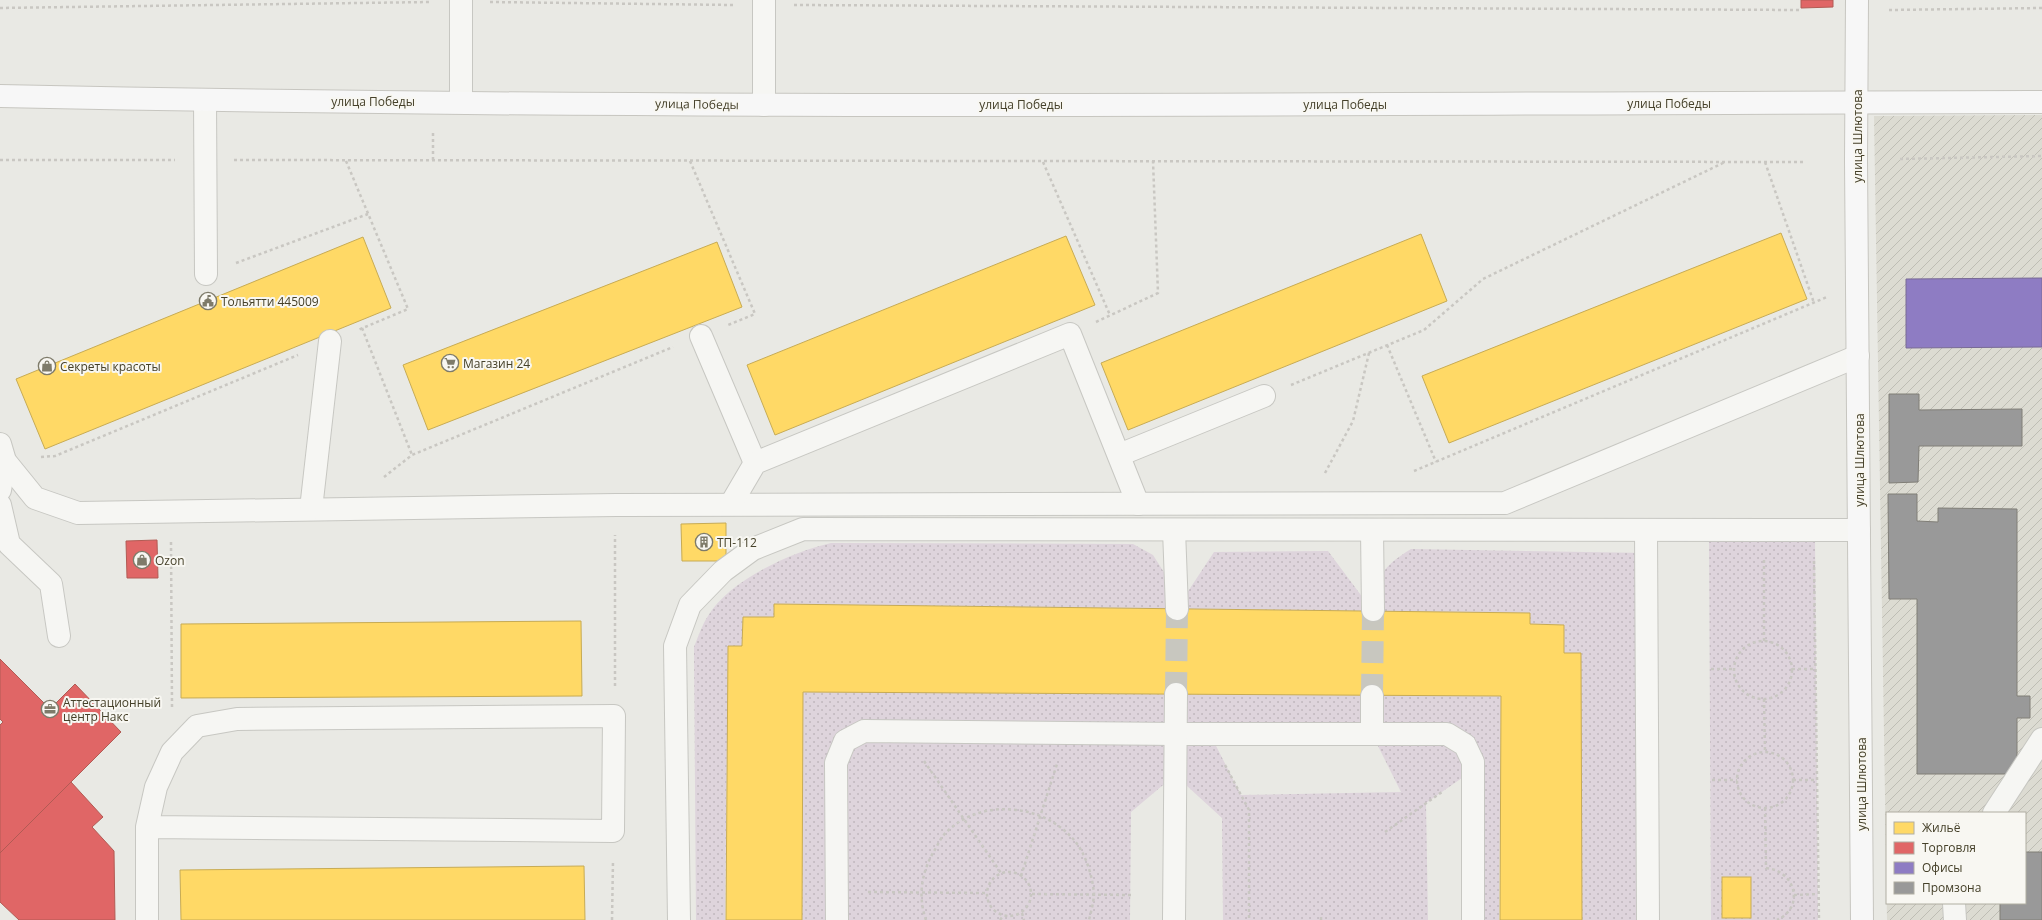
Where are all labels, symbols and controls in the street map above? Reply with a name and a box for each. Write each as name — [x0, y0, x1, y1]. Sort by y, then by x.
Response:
street label: улица Шлютова — [1849, 89, 1866, 183]
street label: улица Победы — [331, 93, 415, 110]
street label: улица Победы — [655, 95, 739, 113]
street label: улица Победы — [1627, 95, 1711, 112]
street label: улица Победы — [979, 96, 1063, 113]
street label: улица Победы — [1303, 96, 1387, 113]
public building icon: Тольятти 445009 — [198, 291, 218, 311]
place label: Тольятти 445009 — [221, 293, 319, 310]
supermarket icon: Магазин 24 — [440, 353, 460, 373]
place label: Магазин 24 — [463, 355, 530, 372]
shop icon: Секреты красоты — [37, 356, 57, 376]
place label: Секреты красоты — [60, 358, 161, 375]
street label: улица Шлютова — [1851, 413, 1868, 507]
building icon: ТП-112 — [694, 532, 714, 552]
place label: ТП-112 — [717, 534, 757, 551]
shop icon: Ozon — [132, 550, 152, 570]
place label: Ozon — [155, 552, 185, 569]
place label: Аттестационный центр Накс — [63, 694, 161, 725]
office icon: Аттестационный центр Накс — [40, 699, 60, 719]
street label: улица Шлютова — [1853, 737, 1870, 831]
legend — [1886, 812, 2026, 904]
text: Жильё — [1922, 819, 1961, 836]
text: Торговля — [1922, 839, 1976, 856]
text: Офисы — [1922, 859, 1963, 876]
text: Промзона — [1922, 879, 1981, 896]

